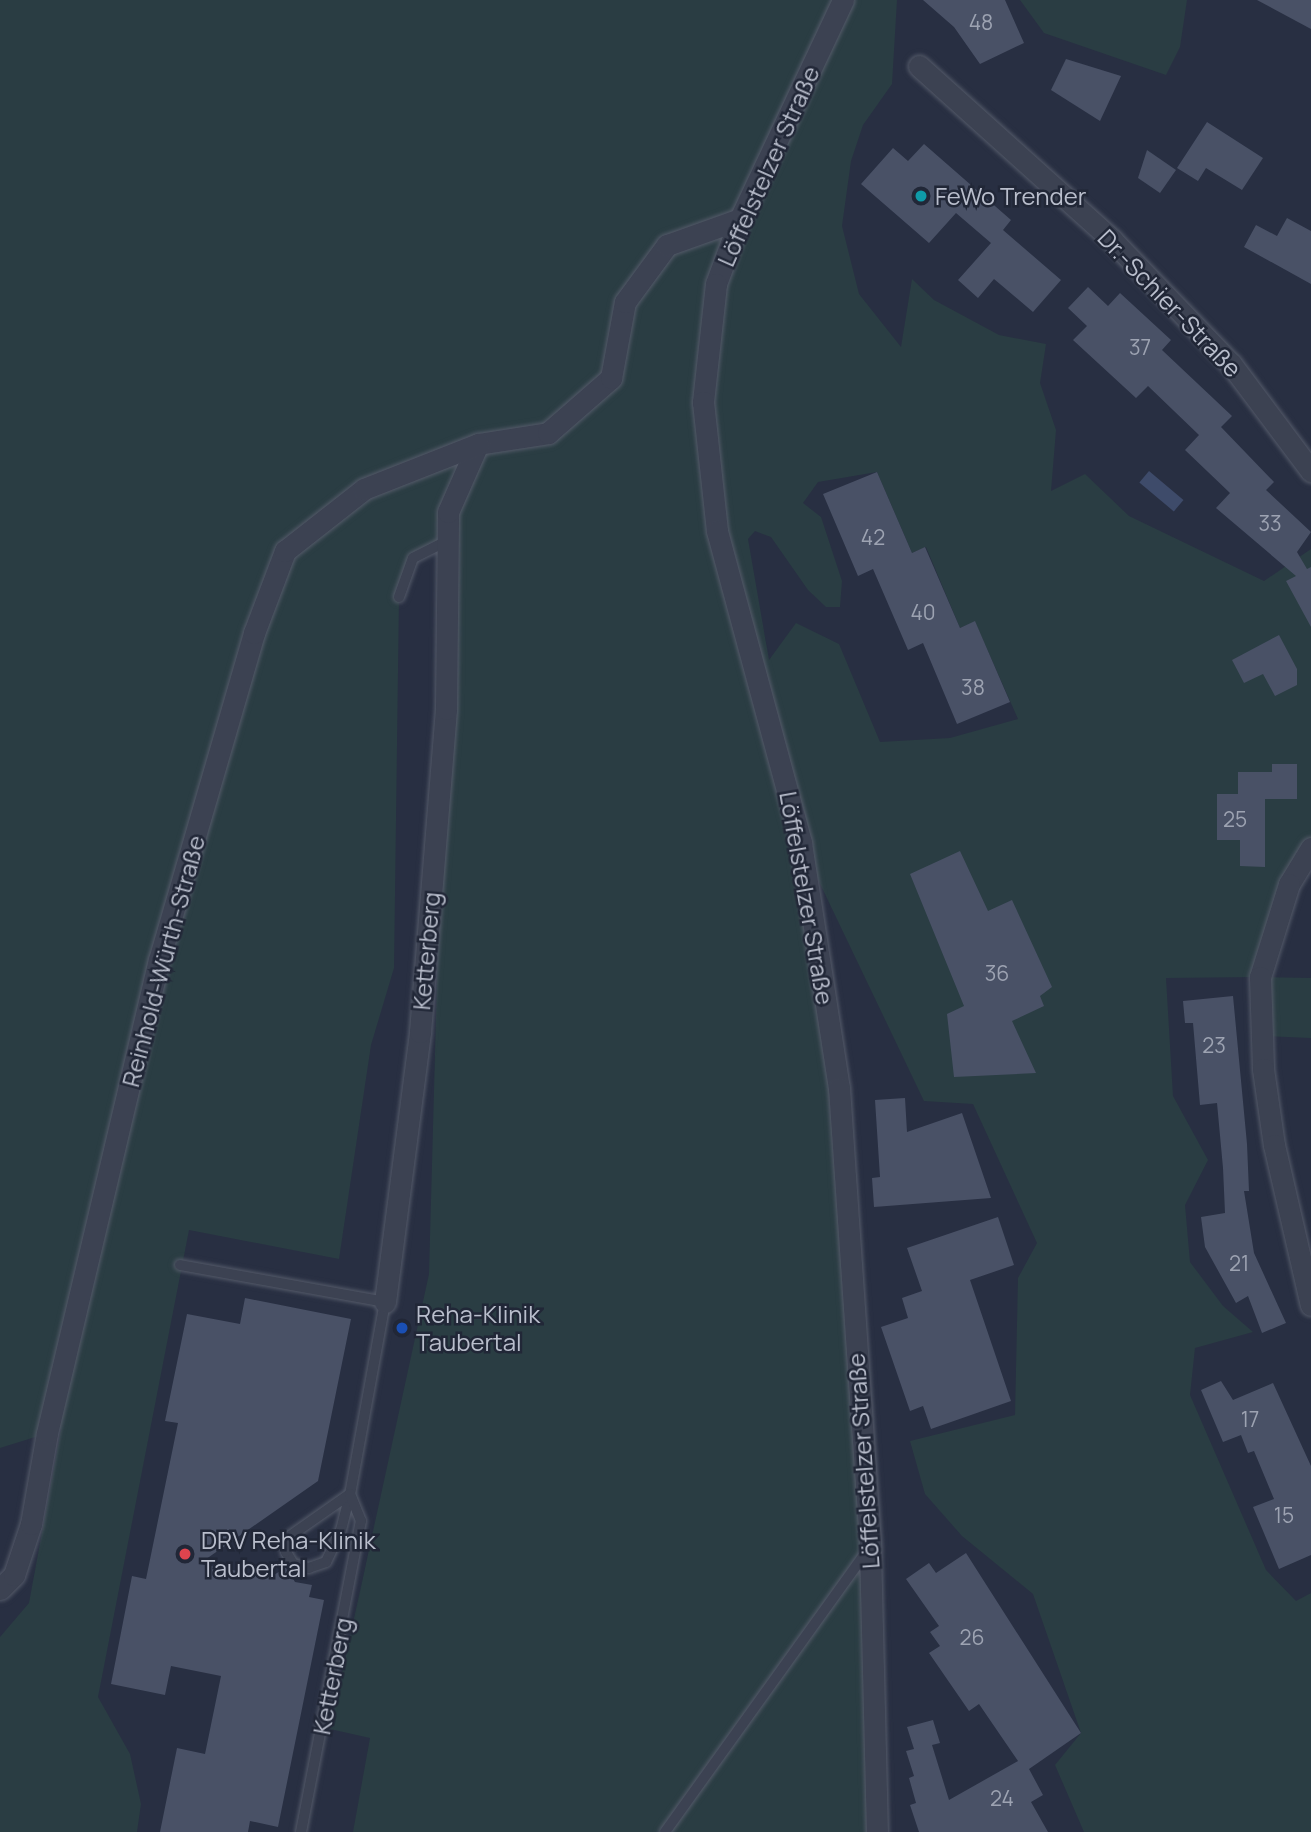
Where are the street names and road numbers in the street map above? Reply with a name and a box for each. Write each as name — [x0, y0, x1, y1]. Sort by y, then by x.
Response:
street label: Löffelstelzer Straße — [711, 61, 825, 271]
street label: Dr.-Schier-Straße — [1092, 223, 1248, 383]
street label: Löffelstelzer Straße — [774, 789, 840, 1007]
street label: Reinhold-Würth-Straße — [116, 832, 210, 1090]
street label: Ketterberg — [406, 891, 446, 1011]
street label: Löffelstelzer Straße — [841, 1352, 885, 1570]
street label: Ketterberg — [307, 1615, 357, 1737]

